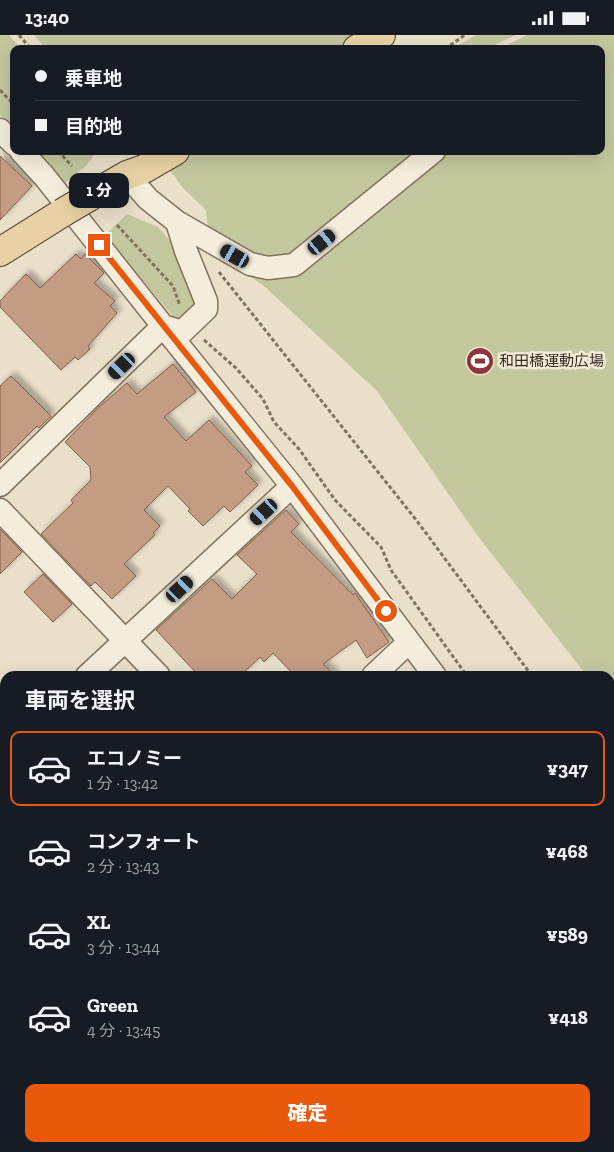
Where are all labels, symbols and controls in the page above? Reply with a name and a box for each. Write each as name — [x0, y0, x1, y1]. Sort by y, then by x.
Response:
text: 13:40 — [25, 6, 69, 29]
text: 乗車地 — [65, 67, 122, 90]
text: 目的地 — [65, 115, 122, 138]
callout: 1 分 — [69, 173, 129, 207]
text: 1 分 — [86, 181, 112, 200]
car — [305, 227, 338, 257]
route end — [88, 234, 110, 256]
car — [218, 242, 251, 270]
sports icon: 和田橋運動広場 — [465, 346, 495, 376]
car — [105, 350, 138, 382]
place label: 和田橋運動広場 — [499, 352, 604, 370]
car — [247, 496, 280, 528]
car — [163, 573, 196, 605]
route start — [375, 600, 397, 622]
text: 車両を選択 — [25, 687, 135, 714]
icon: car — [27, 746, 72, 791]
text: エコノミー — [87, 747, 182, 770]
text: ¥347 — [547, 757, 588, 780]
text: 1 分 · 13:42 — [87, 774, 158, 793]
icon: car — [27, 829, 72, 874]
text: コンフォート — [87, 830, 200, 853]
text: ¥468 — [545, 840, 588, 863]
text: 2 分 · 13:43 — [87, 857, 160, 876]
text: XL — [87, 911, 110, 934]
icon: car — [27, 912, 72, 957]
text: ¥589 — [546, 923, 588, 946]
text: 3 分 · 13:44 — [87, 938, 160, 957]
text: Green — [87, 994, 138, 1017]
icon: car — [27, 995, 72, 1040]
text: ¥418 — [548, 1006, 588, 1029]
text: 4 分 · 13:45 — [87, 1021, 160, 1040]
button: 確定 — [25, 1084, 590, 1142]

